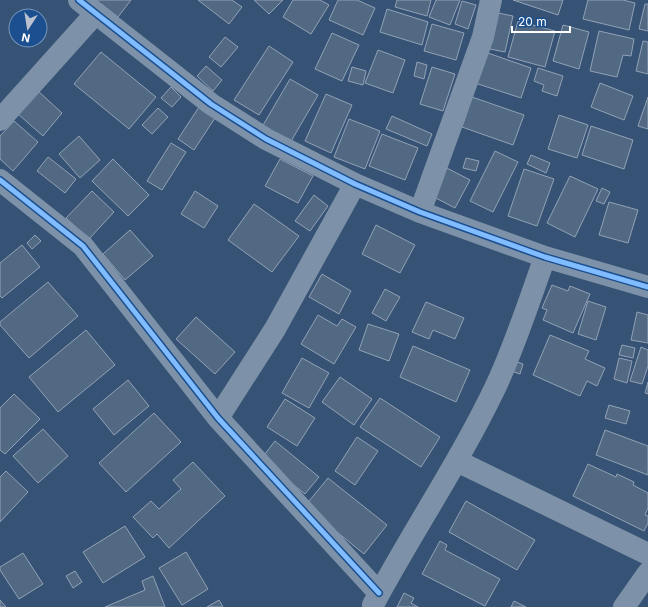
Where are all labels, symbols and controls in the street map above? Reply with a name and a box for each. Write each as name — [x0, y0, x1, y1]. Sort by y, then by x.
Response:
north arrow — [8, 8, 48, 48]
scale bar — [512, 8, 570, 34]
text: 20 m — [518, 14, 547, 29]
text: N — [20, 30, 31, 46]

